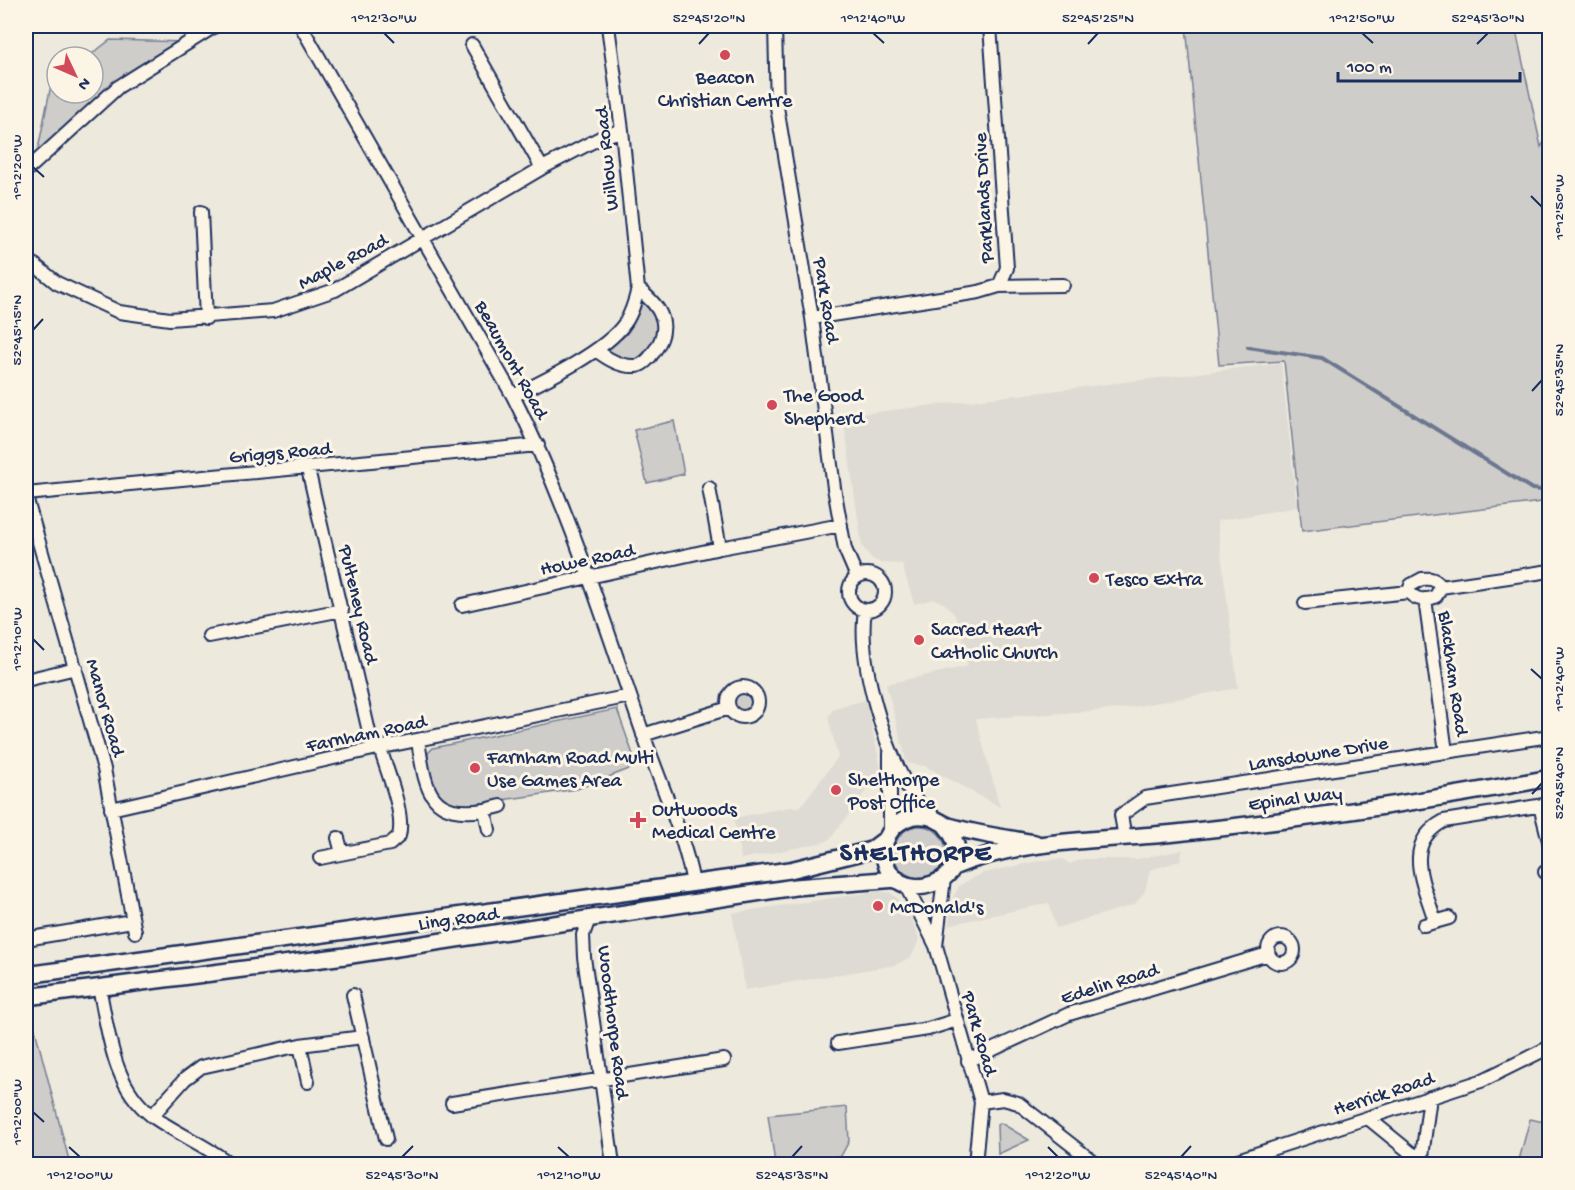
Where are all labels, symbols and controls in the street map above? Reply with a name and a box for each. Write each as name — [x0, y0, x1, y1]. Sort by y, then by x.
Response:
text: 1°12'30"W — [350, 10, 417, 28]
text: 52°45'20"N — [673, 10, 746, 28]
text: 1°12'40"W — [840, 10, 906, 28]
text: 52°45'25"N — [1062, 10, 1134, 28]
text: 1°12'50"W — [1328, 10, 1395, 28]
text: 52°45'30"N — [1451, 10, 1525, 28]
north arrow — [45, 45, 105, 105]
scale bar — [1338, 45, 1520, 83]
marker: Beacon Christian Centre — [718, 48, 732, 62]
text: 100 m — [1346, 58, 1392, 79]
place label: Beacon Christian Centre — [658, 68, 793, 114]
text: N — [72, 73, 94, 94]
street label: Willow Road — [591, 103, 625, 212]
street label: Parklands Drive — [971, 131, 1000, 265]
text: 1°12'20"W — [9, 134, 27, 200]
text: 1°12'50"W — [1551, 174, 1569, 241]
street label: Maple Road — [295, 229, 394, 296]
street label: Park Road — [806, 255, 843, 347]
text: 52°45'15"N — [9, 294, 27, 365]
street label: Beaumont Road — [467, 297, 553, 426]
text: 52°45'35"N — [1551, 344, 1569, 416]
place label: The Good Shepherd — [783, 386, 866, 432]
marker: The Good Shepherd — [765, 398, 779, 412]
street label: Griggs Road — [228, 438, 335, 470]
street label: Howe Road — [538, 540, 639, 583]
street label: Pulteney Road — [332, 542, 382, 669]
place label: Tesco Extra — [1105, 570, 1204, 593]
marker: Tesco Extra — [1087, 571, 1101, 585]
text: 1°12'10"W — [9, 607, 27, 672]
street label: Blackham Road — [1431, 609, 1472, 740]
place label: Sacred Heart Catholic Church — [931, 620, 1058, 666]
marker: Sacred Heart Catholic Church — [912, 633, 926, 647]
text: 1°12'40"W — [1551, 646, 1569, 712]
street label: Manor Road — [79, 657, 129, 762]
street label: Farnham Road — [303, 711, 431, 760]
street label: Lansdowne Drive — [1247, 733, 1391, 778]
text: 52°45'40"N — [1551, 747, 1569, 819]
place label: Farnham Road Multi Use Games Area — [486, 748, 654, 794]
marker: Farnham Road Multi Use Games Area — [468, 761, 482, 775]
place label: Shelthorpe Post Office — [847, 770, 940, 816]
marker: Shelthorpe Post Office — [829, 783, 843, 797]
street label: Epinal Way — [1247, 783, 1344, 818]
place label: Outwoods Medical Centre — [652, 800, 776, 846]
marker: Outwoods Medical Centre — [629, 811, 647, 829]
district label: SHELTHORPE — [840, 840, 992, 871]
place label: McDonald's — [890, 898, 984, 921]
marker: McDonald's — [871, 899, 885, 913]
street label: Ling Road — [417, 903, 502, 937]
street label: Woodthorpe Road — [591, 944, 633, 1103]
street label: Edelin Road — [1058, 959, 1164, 1011]
street label: Park Road — [954, 988, 1001, 1081]
street label: Herrick Road — [1331, 1068, 1439, 1122]
text: 1°12'00"W — [9, 1079, 27, 1146]
text: 1°12'00"W — [46, 1167, 113, 1185]
text: 52°45'30"N — [365, 1167, 439, 1185]
text: 1°12'10"W — [536, 1167, 601, 1185]
text: 52°45'35"N — [756, 1167, 828, 1185]
text: 1°12'20"W — [1025, 1167, 1091, 1185]
text: 52°45'40"N — [1145, 1167, 1217, 1185]

